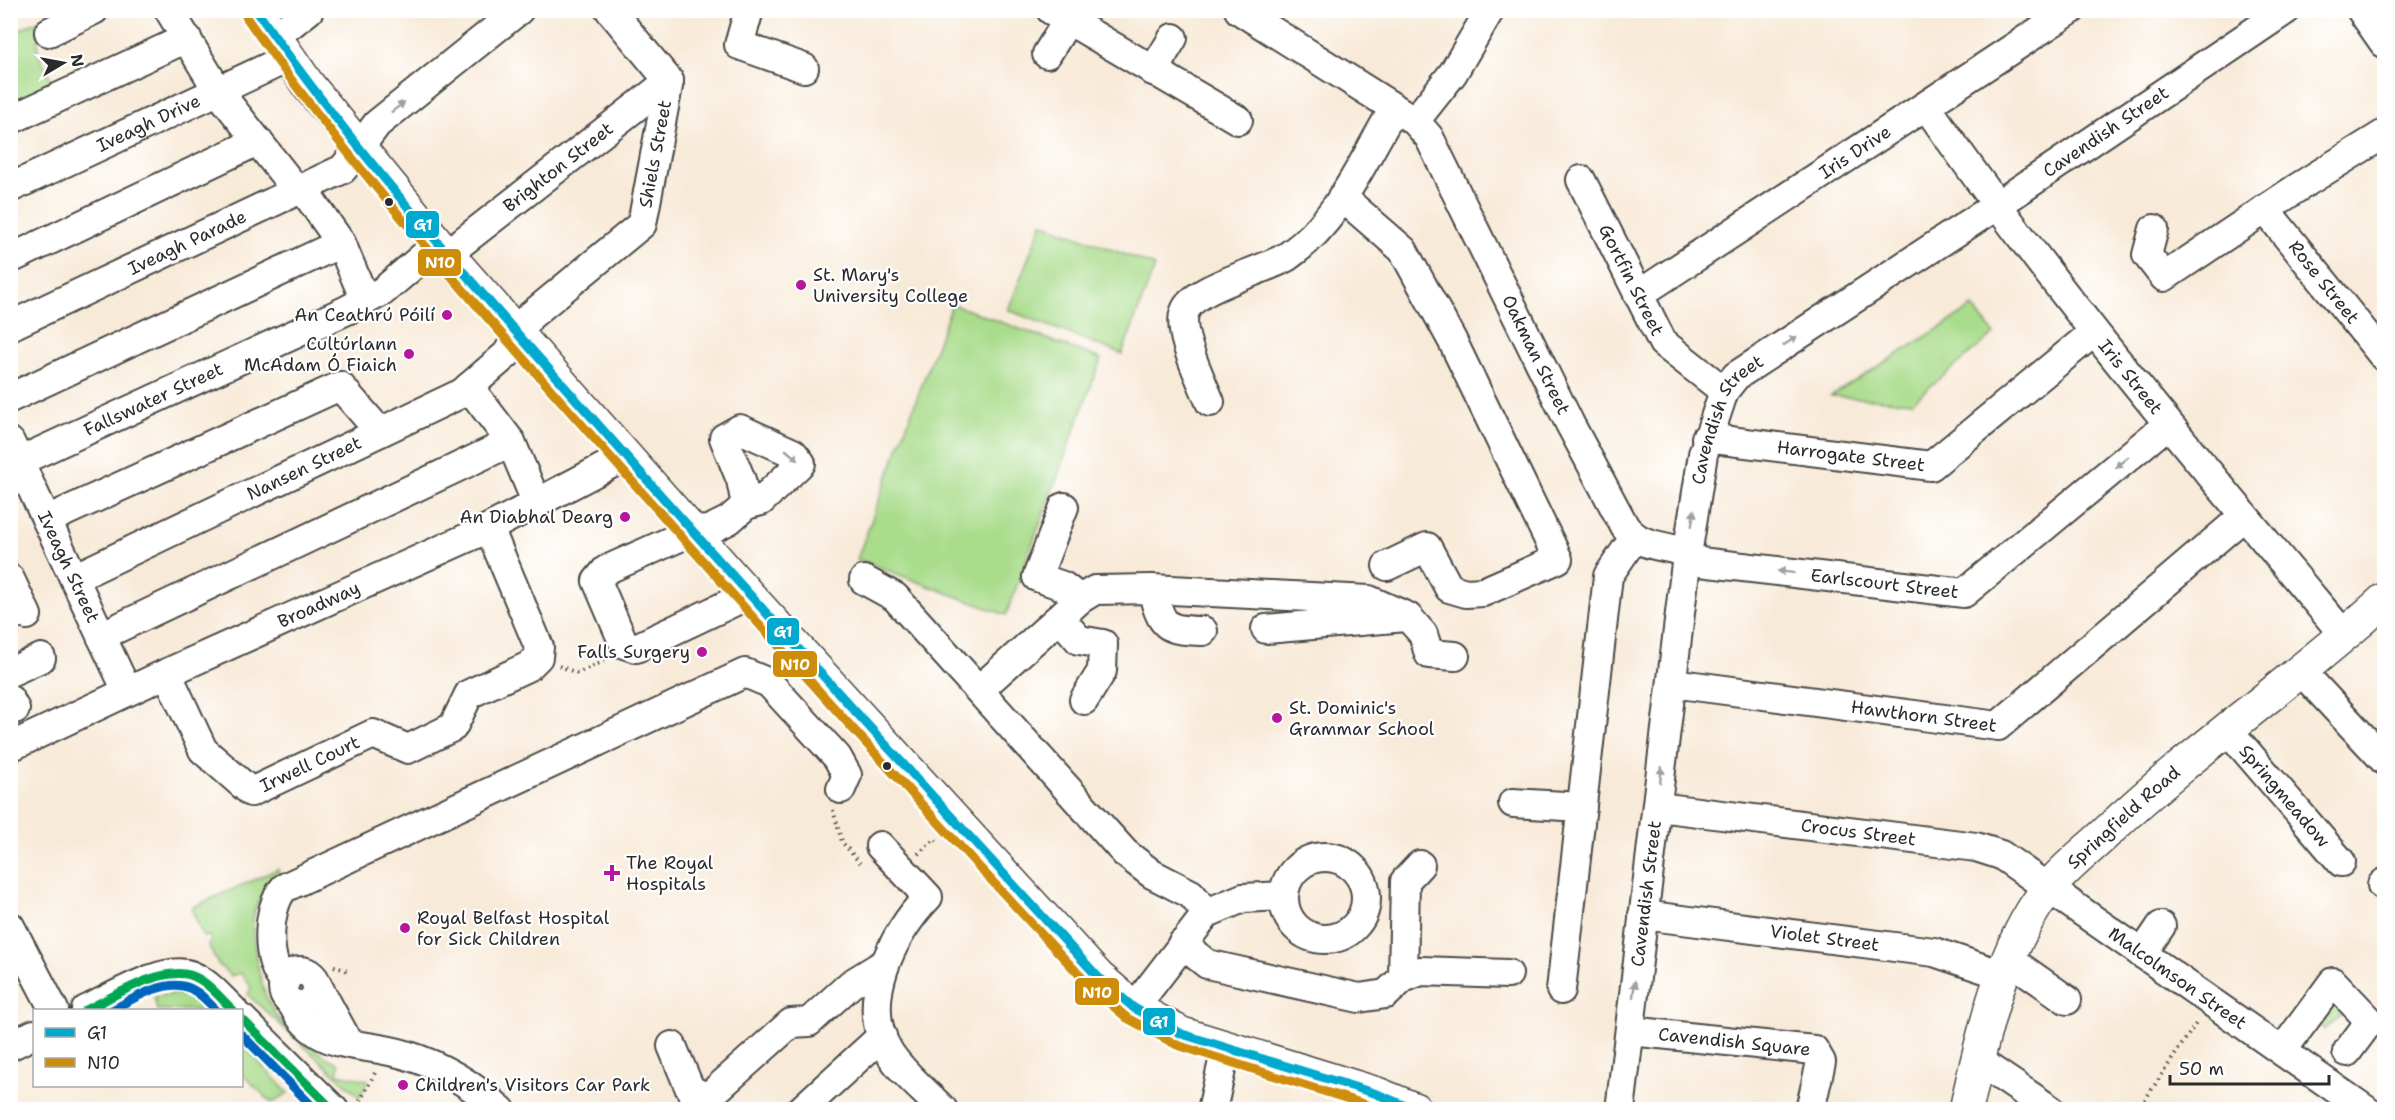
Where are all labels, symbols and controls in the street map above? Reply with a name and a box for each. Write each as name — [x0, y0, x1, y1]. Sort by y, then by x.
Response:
north arrow — [33, 33, 93, 93]
text: N — [66, 52, 89, 69]
street label: Cavendish Street — [2038, 81, 2173, 183]
street label: Iveagh Drive — [93, 89, 204, 158]
street label: Shiels Street — [633, 98, 677, 210]
one-way arrow — [391, 102, 406, 114]
street label: Brighton Street — [498, 117, 618, 218]
street label: Iris Drive — [1815, 120, 1896, 184]
unlabelled marker — [383, 196, 395, 208]
street label: Iveagh Parade — [124, 204, 250, 281]
line badge: G1 — [405, 210, 440, 239]
text: G1 — [413, 214, 433, 235]
street label: Gortfin Street — [1593, 220, 1670, 340]
street label: Rose Street — [2283, 236, 2365, 329]
line badge: N10 — [417, 248, 462, 277]
text: N10 — [425, 252, 455, 273]
place label: St. Mary's University College — [813, 263, 968, 308]
marker: St. Mary's University College — [794, 278, 808, 292]
street label: Oakman Street — [1496, 291, 1576, 419]
place label: An Ceathrú Póilí — [294, 303, 435, 327]
marker: An Ceathrú Póilí — [440, 308, 454, 322]
place label: Cultúrlann McAdam Ó Fiaich — [244, 332, 397, 377]
street label: Iris Street — [2093, 334, 2168, 420]
one-way arrow — [1782, 335, 1799, 346]
marker: Cultúrlann McAdam Ó Fiaich — [402, 347, 416, 361]
street label: Cavendish Street — [1686, 349, 1768, 486]
street label: Fallswater Street — [80, 357, 227, 442]
street label: Nansen Street — [243, 431, 366, 506]
street label: Harrogate Street — [1775, 435, 1926, 477]
one-way arrow — [784, 448, 799, 461]
one-way arrow — [2115, 455, 2130, 468]
place label: An Diabhal Dearg — [459, 505, 613, 529]
street label: Iveagh Street — [32, 507, 105, 627]
one-way arrow — [1688, 509, 1697, 528]
marker: An Diabhal Dearg — [618, 510, 632, 524]
street label: Earlscourt Street — [1809, 563, 1960, 604]
one-way arrow — [1777, 567, 1796, 576]
street label: Broadway — [274, 576, 364, 634]
line badge: G1 — [766, 617, 800, 646]
text: G1 — [773, 621, 793, 642]
place label: Falls Surgery — [577, 640, 690, 664]
marker: Falls Surgery — [695, 645, 709, 659]
line badge: N10 — [772, 650, 818, 678]
text: N10 — [780, 654, 810, 675]
street label: Hawthorn Street — [1850, 695, 1998, 738]
place label: St. Dominic's Grammar School — [1289, 696, 1435, 741]
marker: St. Dominic's Grammar School — [1270, 711, 1284, 725]
street label: Irwell Court — [256, 730, 364, 798]
street label: Springmeadow — [2234, 740, 2336, 853]
unlabelled marker — [881, 760, 893, 772]
street label: Springfield Road — [2062, 760, 2185, 874]
one-way arrow — [1657, 765, 1666, 784]
street label: Crocus Street — [1800, 813, 1917, 851]
street label: Cavendish Street — [1625, 819, 1667, 968]
place label: The Royal Hospitals — [626, 851, 714, 896]
marker: The Royal Hospitals — [603, 864, 621, 882]
place label: Royal Belfast Hospital for Sick Children — [417, 906, 610, 951]
street label: Violet Street — [1768, 919, 1881, 957]
marker: Royal Belfast Hospital for Sick Children — [398, 921, 412, 935]
street label: Malcolmson Street — [2103, 922, 2252, 1035]
line badge: N10 — [1074, 977, 1120, 1006]
one-way arrow — [1630, 979, 1639, 998]
text: N10 — [1082, 982, 1112, 1003]
line badge: G1 — [1142, 1007, 1176, 1036]
legend — [33, 1009, 243, 1087]
text: G1 — [1149, 1011, 1169, 1032]
text: G1 — [87, 1021, 107, 1045]
street label: Cavendish Square — [1657, 1022, 1812, 1062]
scale bar — [2170, 1048, 2329, 1086]
text: N10 — [87, 1051, 120, 1075]
text: 50 m — [2179, 1057, 2224, 1081]
place label: Children's Visitors Car Park — [415, 1073, 650, 1097]
marker: Children's Visitors Car Park — [396, 1078, 410, 1092]

